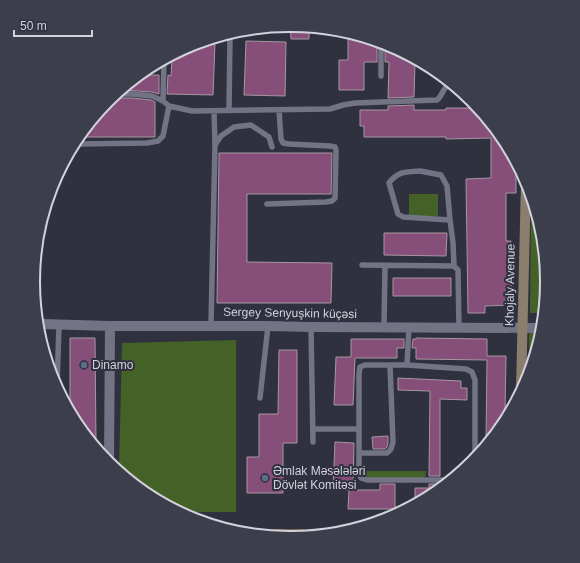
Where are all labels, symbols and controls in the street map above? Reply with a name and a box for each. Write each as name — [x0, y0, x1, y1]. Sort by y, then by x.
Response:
scale bar — [14, 12, 92, 38]
text: 50 m — [20, 19, 47, 33]
street label: Khojaly Avenue — [502, 243, 518, 326]
street label: Sergey Senyuşkin küçəsi — [223, 305, 357, 321]
place label: Dinamo — [92, 358, 134, 372]
marker: Dinamo — [79, 360, 89, 370]
place label: Əmlak Məsələləri Dövlət Komitəsi — [273, 464, 365, 492]
marker: Əmlak Məsələləri Dövlət Komitəsi — [260, 473, 270, 483]

